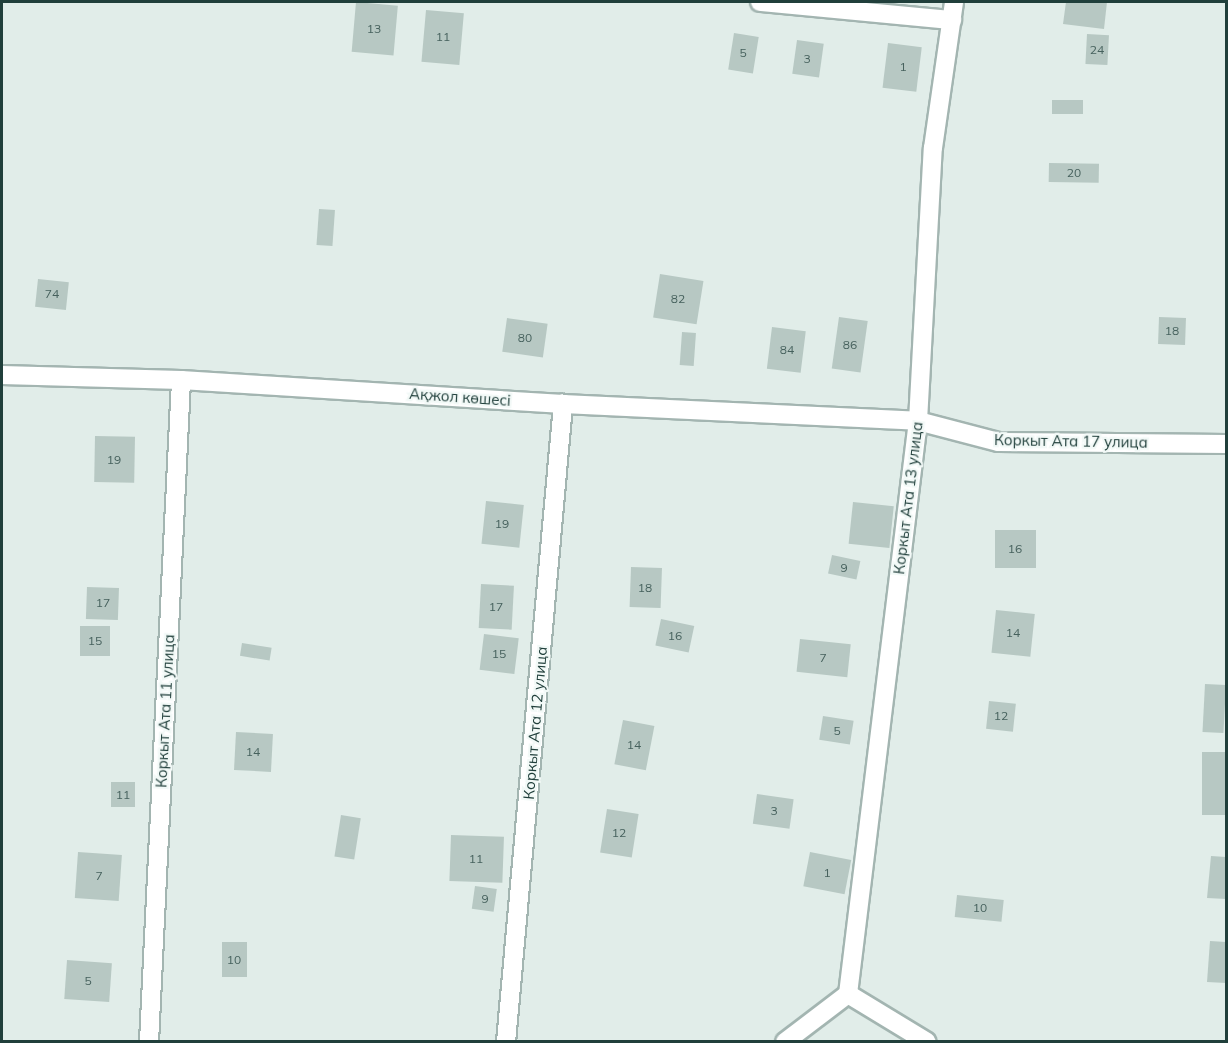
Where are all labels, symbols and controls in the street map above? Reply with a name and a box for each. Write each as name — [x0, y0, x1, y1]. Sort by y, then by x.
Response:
house number: 13 — [367, 22, 381, 36]
house number: 11 — [436, 30, 450, 44]
house number: 24 — [1090, 43, 1104, 57]
house number: 5 — [739, 46, 747, 60]
house number: 3 — [803, 52, 811, 66]
house number: 1 — [899, 60, 907, 74]
house number: 20 — [1067, 166, 1081, 180]
house number: 74 — [45, 287, 59, 301]
house number: 82 — [671, 292, 685, 306]
house number: 18 — [1165, 324, 1179, 338]
house number: 80 — [518, 331, 532, 345]
house number: 86 — [843, 338, 857, 352]
house number: 84 — [780, 343, 794, 357]
street label: Ақжол көшесі — [409, 384, 511, 410]
street label: Коркыт Ата 13 улица — [890, 421, 926, 575]
street label: Коркыт Ата 17 улица — [994, 431, 1148, 451]
house number: 19 — [107, 453, 121, 467]
house number: 19 — [495, 517, 509, 531]
house number: 16 — [1008, 542, 1022, 556]
house number: 9 — [840, 561, 848, 575]
house number: 18 — [638, 581, 652, 595]
house number: 17 — [96, 596, 110, 610]
house number: 17 — [489, 600, 503, 614]
house number: 14 — [1006, 626, 1020, 640]
house number: 16 — [668, 629, 682, 643]
house number: 15 — [88, 634, 102, 648]
street label: Коркыт Ата 11 улица — [152, 634, 178, 788]
street label: Коркыт Ата 12 улица — [519, 646, 551, 800]
house number: 15 — [492, 647, 506, 661]
house number: 7 — [819, 651, 827, 665]
house number: 12 — [994, 709, 1008, 723]
house number: 5 — [833, 724, 841, 738]
house number: 14 — [627, 738, 641, 752]
house number: 14 — [246, 745, 260, 759]
house number: 11 — [116, 788, 130, 802]
house number: 3 — [770, 804, 778, 818]
house number: 12 — [612, 826, 626, 840]
house number: 11 — [469, 852, 483, 866]
house number: 1 — [823, 866, 831, 880]
house number: 7 — [95, 869, 103, 883]
house number: 9 — [481, 892, 489, 906]
house number: 10 — [973, 901, 987, 915]
house number: 10 — [227, 953, 241, 967]
house number: 5 — [84, 974, 92, 988]

